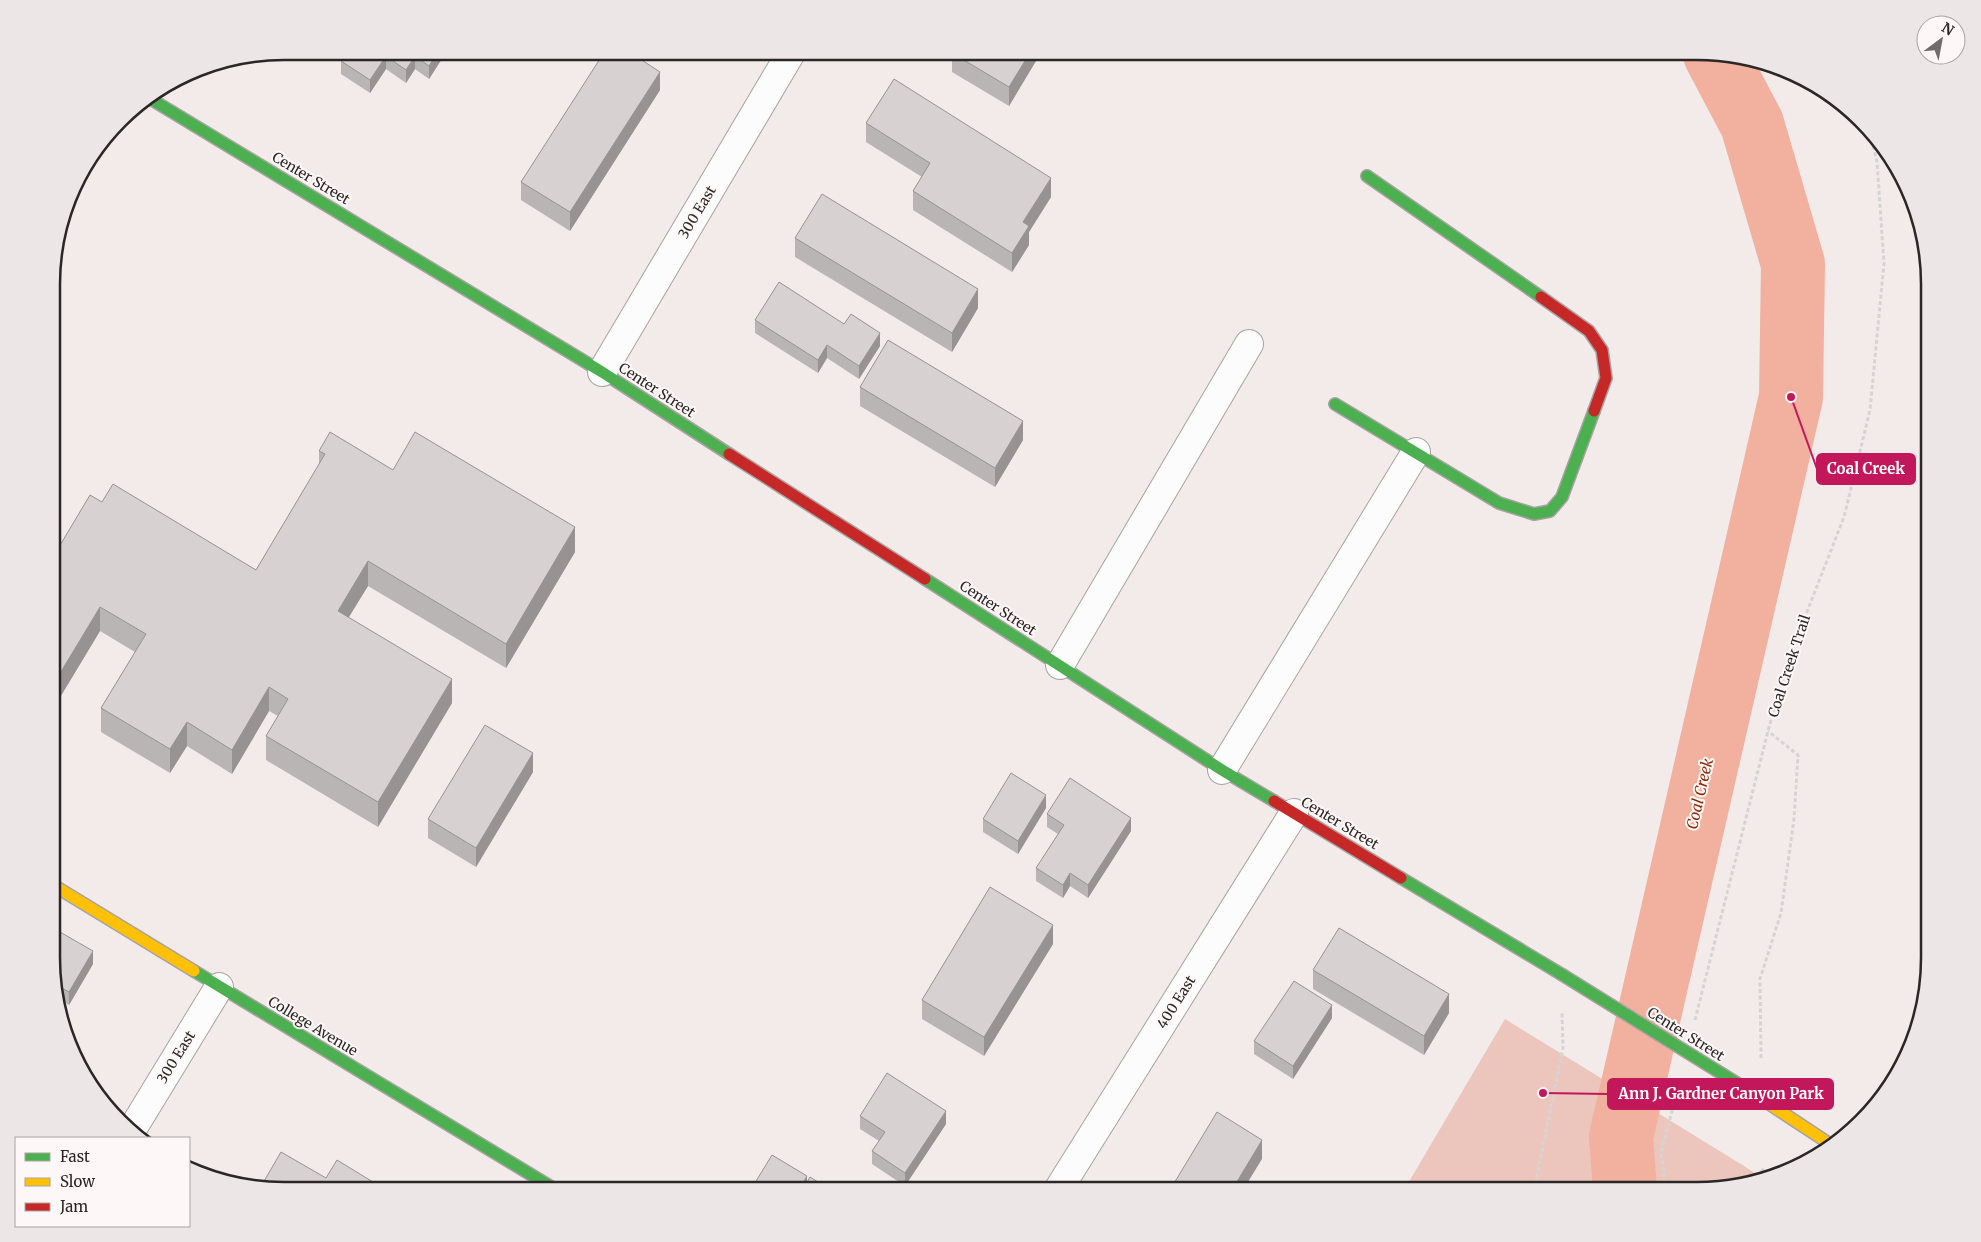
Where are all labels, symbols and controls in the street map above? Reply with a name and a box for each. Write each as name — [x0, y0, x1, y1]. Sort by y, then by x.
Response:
north arrow — [1916, 15, 1966, 65]
text: N — [1938, 18, 1957, 40]
street label: Center Street — [269, 148, 354, 209]
street label: 300 East — [674, 182, 720, 242]
street label: Center Street — [615, 359, 699, 422]
callout: Coal Creek — [1817, 454, 1915, 484]
text: Coal Creek — [1827, 459, 1905, 478]
street label: Center Street — [956, 577, 1040, 640]
street label: Coal Creek Trail — [1764, 612, 1814, 720]
water label: Coal Creek — [1682, 756, 1717, 831]
street label: Center Street — [1298, 793, 1383, 854]
street label: 400 East — [1153, 972, 1200, 1032]
street label: College Avenue — [265, 992, 361, 1060]
street label: Center Street — [1644, 1003, 1728, 1065]
street label: 300 East — [153, 1027, 199, 1087]
callout: Ann J. Gardner Canyon Park — [1608, 1079, 1833, 1109]
text: Ann J. Gardner Canyon Park — [1617, 1084, 1824, 1103]
legend — [15, 1137, 190, 1227]
text: Fast — [60, 1147, 90, 1166]
text: Slow — [60, 1172, 95, 1191]
text: Jam — [59, 1197, 88, 1216]

